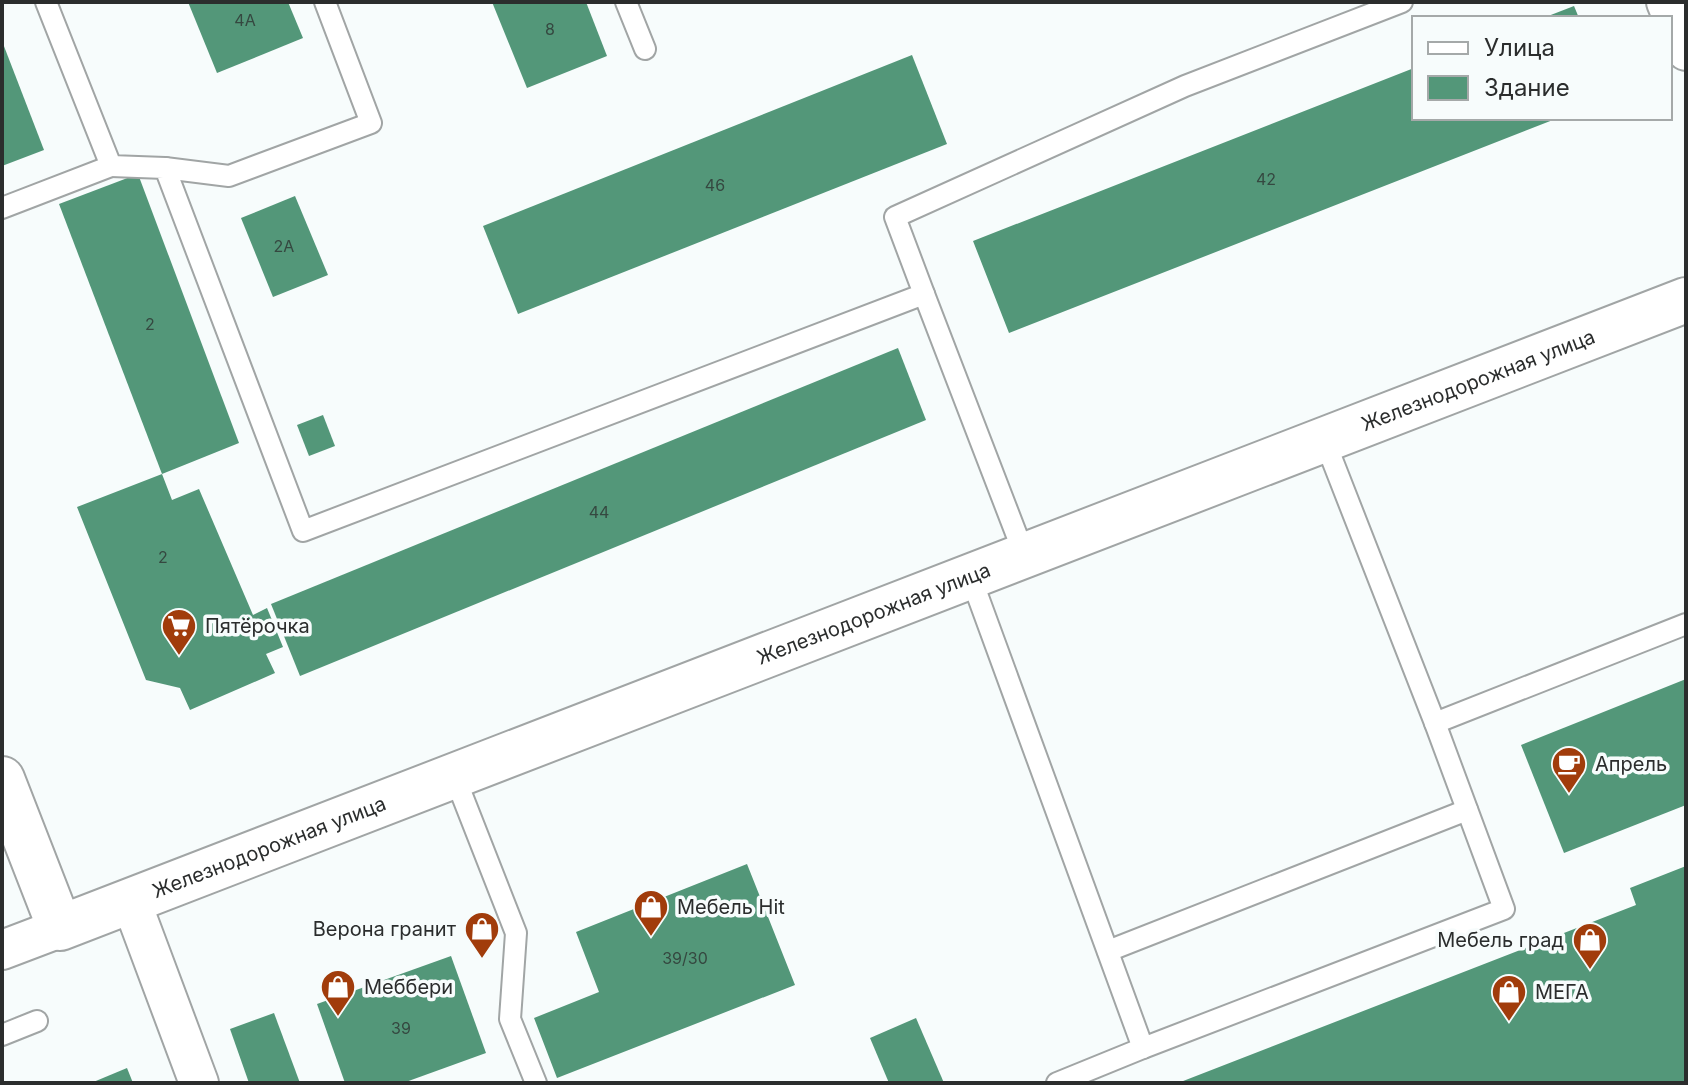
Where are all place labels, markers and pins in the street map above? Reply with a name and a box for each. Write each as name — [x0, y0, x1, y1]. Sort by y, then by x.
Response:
supermarket icon: Пятёрочка — [160, 607, 198, 657]
place label: Пятёрочка — [205, 614, 310, 638]
cafe icon: Апрель — [1550, 745, 1588, 795]
place label: Апрель — [1595, 752, 1667, 776]
shop icon: Мебель Hit — [632, 888, 670, 938]
place label: Мебель Hit — [677, 895, 785, 919]
shop icon: Верона гранит — [463, 910, 501, 960]
place label: Верона гранит — [313, 917, 457, 941]
shop icon: Мебель град — [1571, 921, 1609, 971]
place label: Мебель град — [1437, 928, 1564, 952]
shop icon: Меббери — [319, 968, 357, 1018]
shop icon: МЕГА — [1490, 973, 1528, 1023]
place label: Меббери — [364, 975, 453, 999]
place label: МЕГА — [1535, 980, 1589, 1004]

